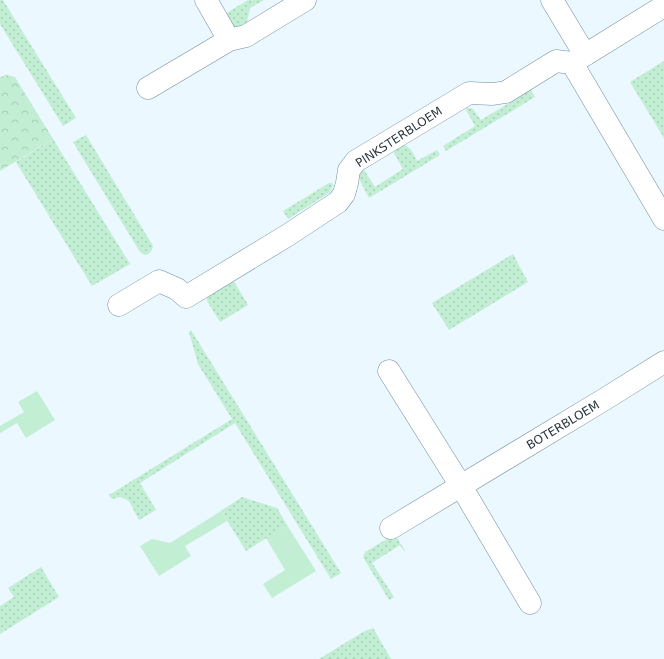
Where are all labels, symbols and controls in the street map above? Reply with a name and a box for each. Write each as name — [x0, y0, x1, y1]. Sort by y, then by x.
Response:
street label: PINKSTERBLOEM — [353, 104, 445, 170]
street label: BOTERBLOEM — [524, 398, 602, 452]

